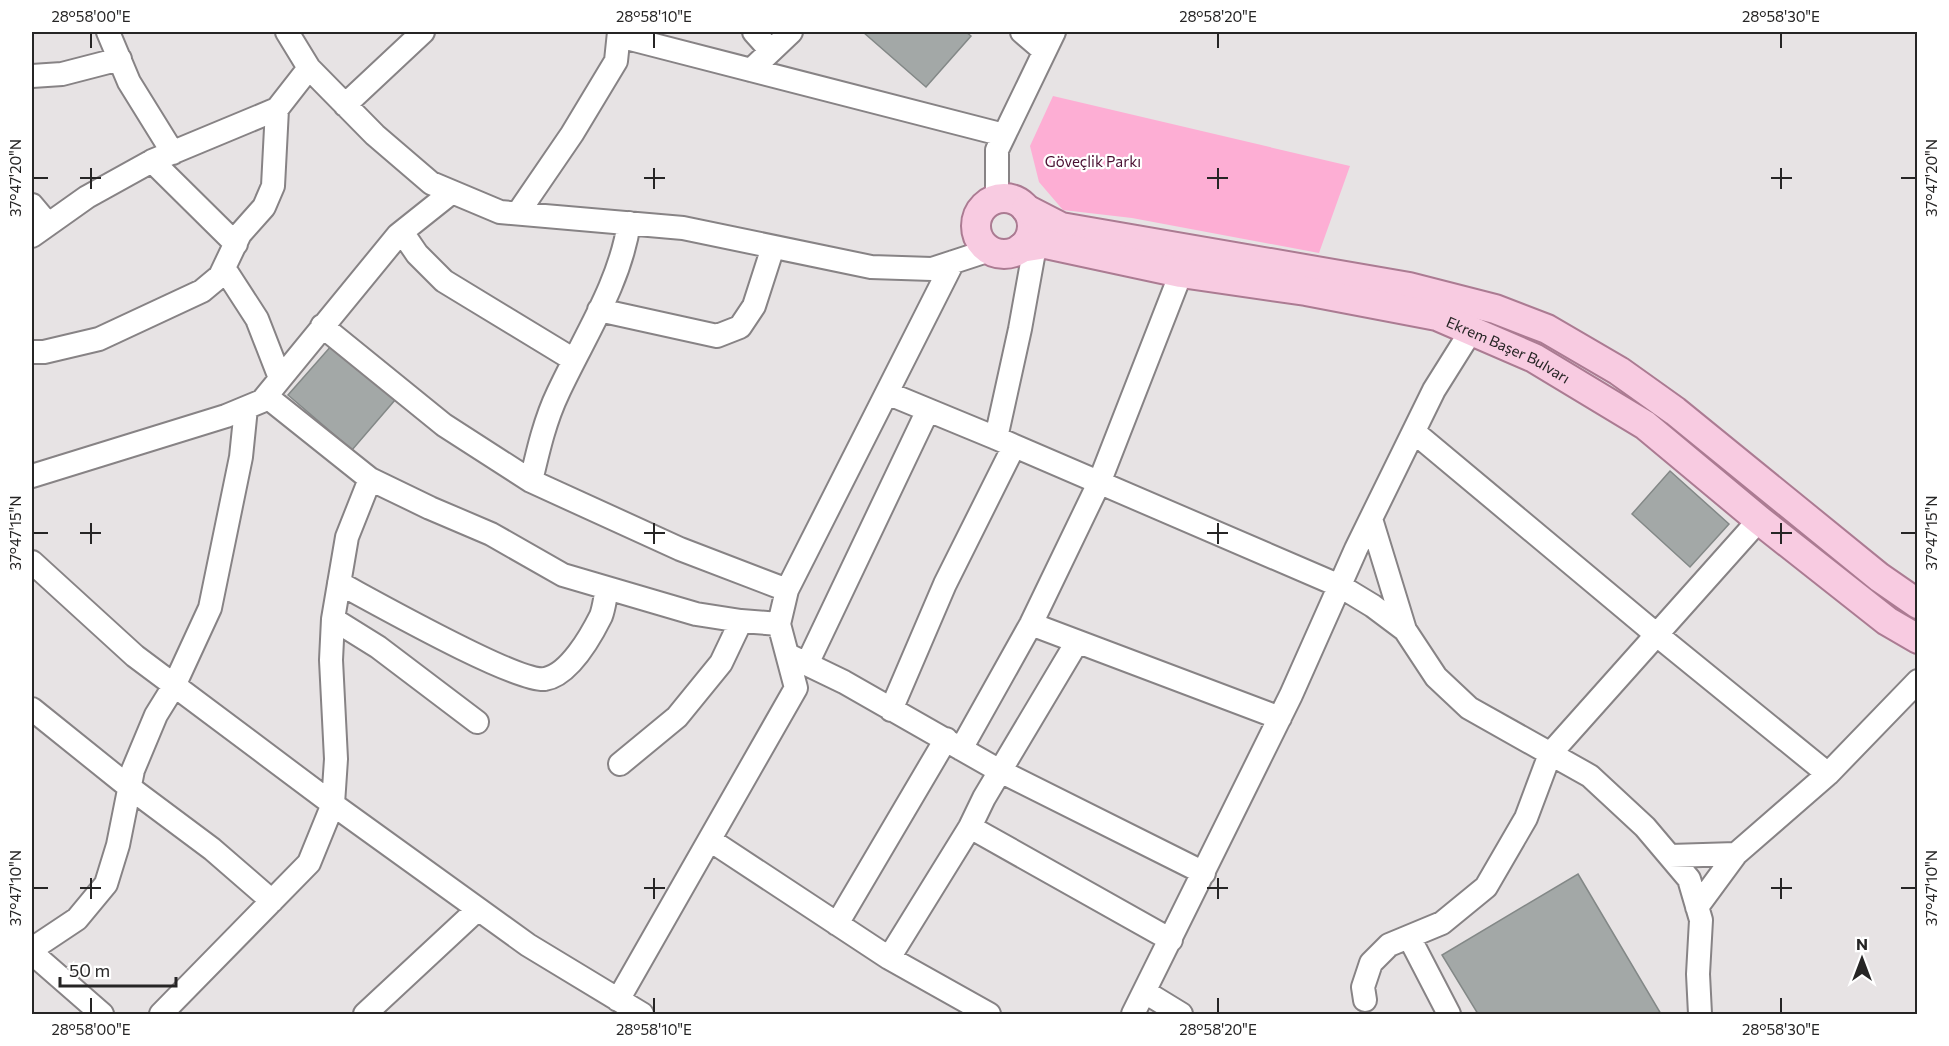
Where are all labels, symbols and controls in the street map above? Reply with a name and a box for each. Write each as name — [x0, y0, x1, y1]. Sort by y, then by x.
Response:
text: 28°58'00"E — [51, 7, 131, 25]
text: 28°58'10"E — [616, 7, 692, 25]
text: 28°58'20"E — [1179, 7, 1257, 25]
text: 28°58'30"E — [1742, 7, 1820, 25]
text: 37°47'20"N — [6, 139, 24, 217]
text: 37°47'20"N — [1922, 139, 1940, 217]
park label: Göveçlik Parkı — [1045, 152, 1141, 170]
street label: Ekrem Başer Bulvarı — [1444, 312, 1574, 387]
text: 37°47'15"N — [6, 495, 24, 571]
text: 37°47'15"N — [1922, 495, 1940, 571]
text: 37°47'10"N — [6, 850, 24, 926]
text: 37°47'10"N — [1922, 850, 1940, 926]
north arrow — [1832, 929, 1892, 989]
text: N — [1856, 934, 1868, 953]
scale bar — [60, 950, 176, 988]
text: 50 m — [69, 959, 110, 981]
text: 28°58'00"E — [51, 1020, 131, 1038]
text: 28°58'10"E — [616, 1020, 692, 1038]
text: 28°58'20"E — [1179, 1020, 1257, 1038]
text: 28°58'30"E — [1742, 1020, 1820, 1038]

